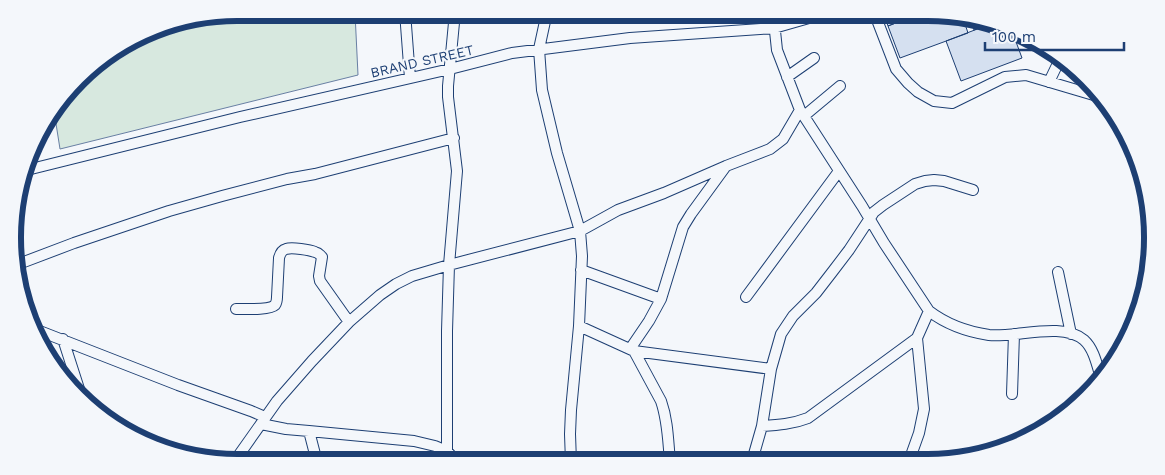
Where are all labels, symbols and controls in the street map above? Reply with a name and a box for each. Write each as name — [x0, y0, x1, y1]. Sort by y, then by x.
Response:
scale bar — [985, 20, 1124, 52]
text: 100 m — [992, 28, 1036, 46]
street label: BRAND STREET — [369, 41, 476, 81]

